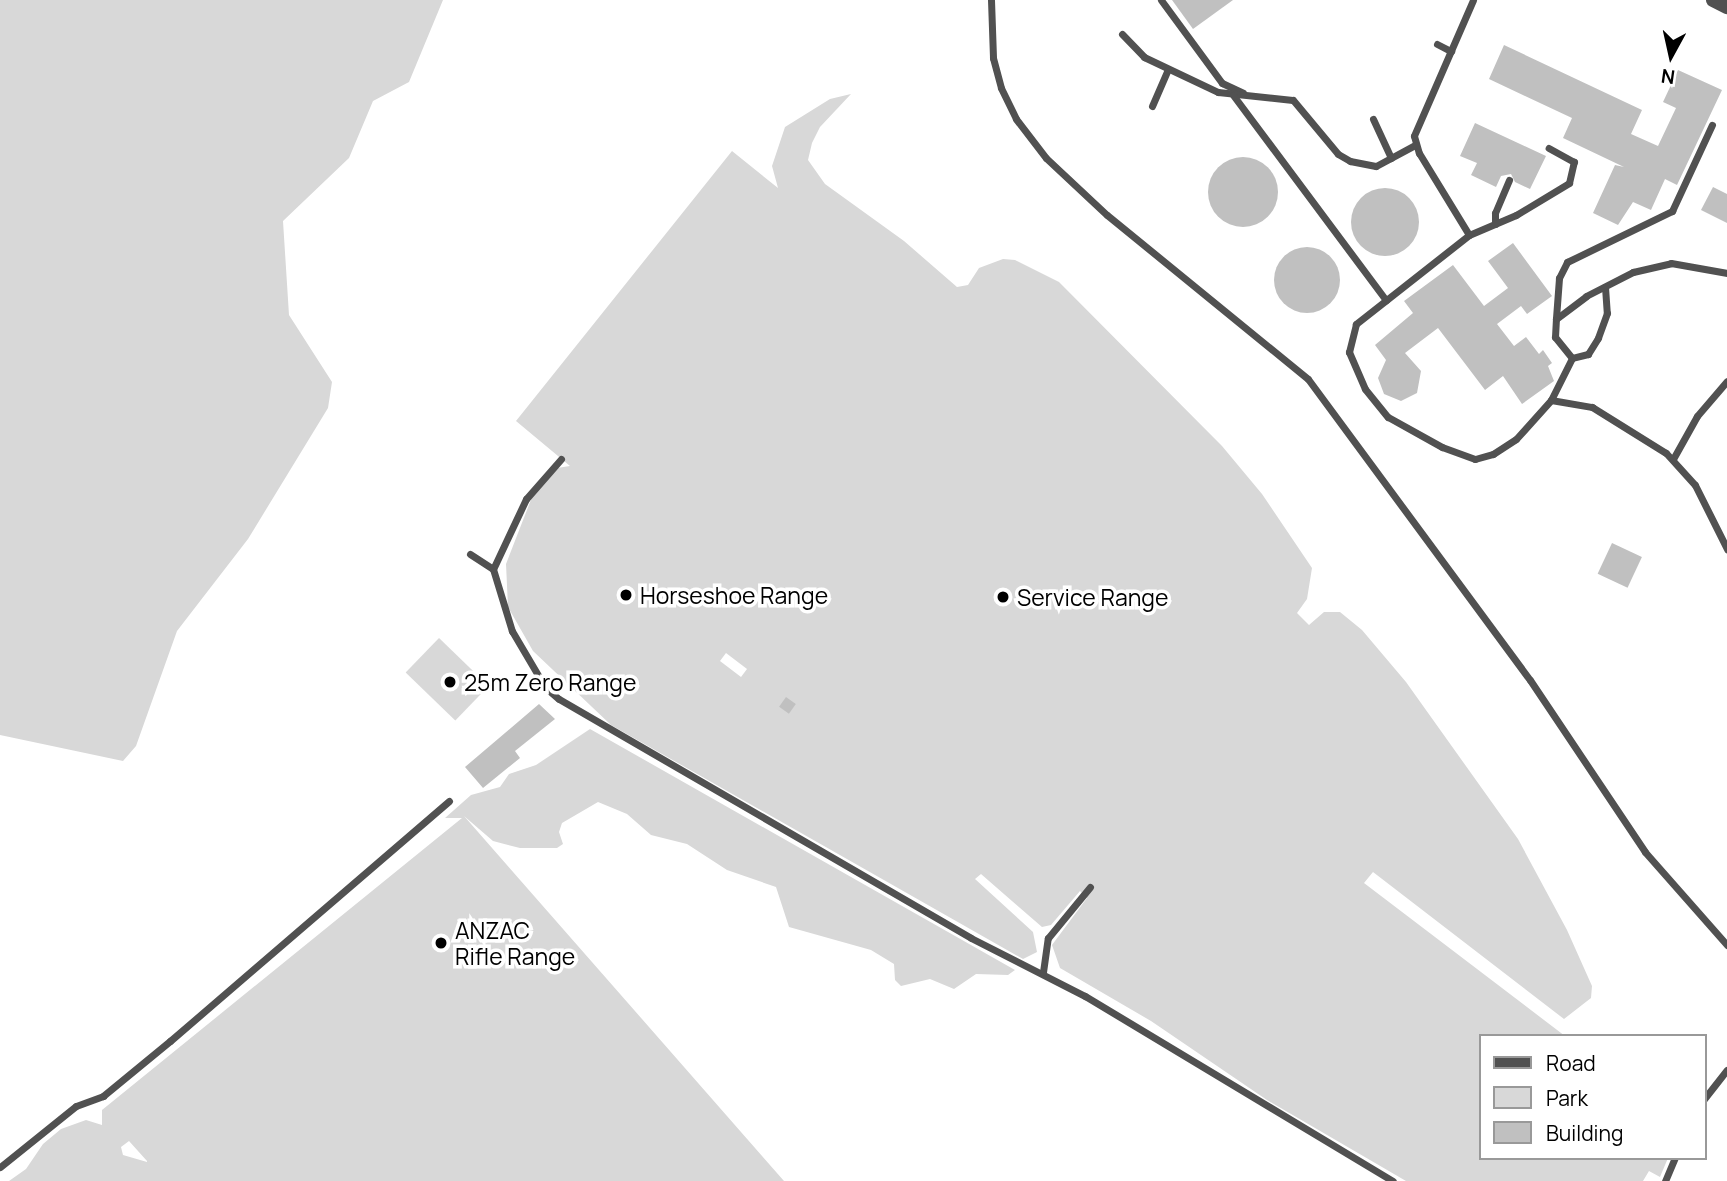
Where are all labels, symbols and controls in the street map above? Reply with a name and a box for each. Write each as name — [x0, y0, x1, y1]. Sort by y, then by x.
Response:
north arrow — [1636, 21, 1706, 91]
text: N — [1660, 63, 1677, 91]
place label: Horseshoe Range — [640, 581, 828, 609]
place label: Service Range — [1017, 583, 1168, 611]
marker: Horseshoe Range — [618, 587, 634, 603]
marker: Service Range — [995, 589, 1011, 605]
place label: 25m Zero Range — [464, 668, 636, 696]
marker: 25m Zero Range — [442, 674, 458, 690]
place label: ANZAC Rifle Range — [455, 916, 575, 970]
marker: ANZAC Rifle Range — [433, 935, 449, 951]
legend — [1478, 1034, 1706, 1160]
text: Road — [1546, 1049, 1596, 1077]
text: Park — [1546, 1084, 1588, 1112]
text: Building — [1546, 1119, 1623, 1147]

